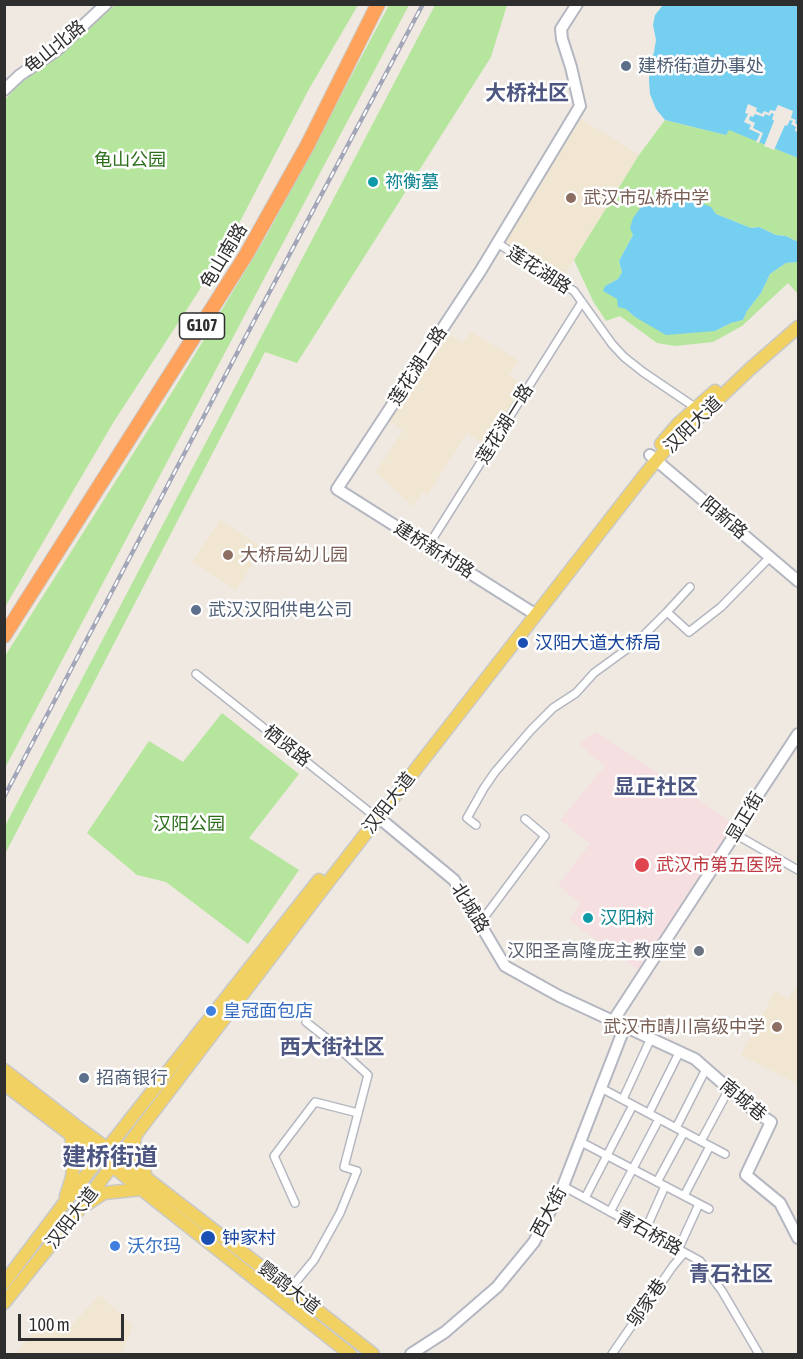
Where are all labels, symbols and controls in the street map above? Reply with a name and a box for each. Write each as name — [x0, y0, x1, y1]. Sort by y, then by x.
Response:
street label: 龟山北路 — [20, 16, 90, 78]
place label: 建桥街道办事处 — [638, 55, 764, 77]
marker: 建桥街道办事处 — [619, 59, 633, 73]
district label: 大桥社区 — [485, 80, 569, 106]
park label: 龟山公园 — [94, 149, 166, 171]
place label: 祢衡墓 — [385, 171, 439, 193]
marker: 祢衡墓 — [366, 175, 380, 189]
place label: 武汉市弘桥中学 — [583, 187, 709, 209]
marker: 武汉市弘桥中学 — [564, 191, 578, 205]
street label: 龟山南路 — [196, 220, 252, 292]
street label: 莲花湖路 — [503, 241, 575, 299]
road number: G107 — [180, 313, 224, 339]
street label: 莲花湖二路 — [384, 322, 452, 410]
street label: 莲花湖一路 — [472, 380, 538, 468]
street label: 汉阳大道 — [660, 392, 726, 458]
street label: 阳新路 — [696, 492, 752, 544]
street label: 建桥新村路 — [390, 517, 478, 583]
place label: 大桥局幼儿园 — [240, 544, 348, 566]
marker: 大桥局幼儿园 — [221, 548, 235, 562]
place label: 武汉汉阳供电公司 — [208, 599, 352, 621]
marker: 武汉汉阳供电公司 — [189, 603, 203, 617]
place label: 汉阳大道大桥局 — [535, 632, 661, 654]
marker: 汉阳大道大桥局 — [516, 636, 530, 650]
street label: 栖贤路 — [259, 721, 315, 771]
street label: 汉阳大道 — [358, 768, 420, 838]
district label: 显正社区 — [614, 774, 698, 800]
street label: 显正街 — [722, 788, 768, 846]
park label: 汉阳公园 — [153, 813, 225, 835]
place label: 武汉市第五医院 — [656, 854, 782, 876]
marker: 武汉市第五医院 — [633, 856, 651, 874]
street label: 北城路 — [447, 879, 493, 937]
place label: 汉阳树 — [600, 907, 654, 929]
marker: 汉阳树 — [581, 911, 595, 925]
place label: 汉阳圣高隆庞主教座堂 — [507, 940, 687, 962]
marker: 汉阳圣高隆庞主教座堂 — [692, 944, 706, 958]
place label: 皇冠面包店 — [223, 1000, 313, 1022]
marker: 皇冠面包店 — [204, 1004, 218, 1018]
place label: 武汉市晴川高级中学 — [603, 1016, 765, 1038]
marker: 武汉市晴川高级中学 — [770, 1020, 784, 1034]
district label: 西大街社区 — [280, 1034, 384, 1060]
place label: 招商银行 — [96, 1067, 168, 1089]
marker: 招商银行 — [77, 1071, 91, 1085]
street label: 南城巷 — [715, 1074, 771, 1126]
district label: 建桥街道 — [62, 1143, 158, 1171]
street label: 汉阳大道 — [41, 1183, 103, 1253]
street label: 西大街 — [527, 1183, 571, 1241]
street label: 青石桥路 — [612, 1206, 686, 1260]
place label: 钟家村 — [222, 1227, 276, 1249]
marker: 钟家村 — [199, 1229, 217, 1247]
place label: 沃尔玛 — [127, 1235, 181, 1257]
marker: 沃尔玛 — [108, 1239, 122, 1253]
street label: 鹦鹉大道 — [254, 1257, 324, 1319]
district label: 青石社区 — [689, 1261, 773, 1287]
street label: 邬家巷 — [623, 1275, 671, 1331]
scale bar — [21, 1302, 128, 1340]
text: 100 m — [29, 1314, 70, 1335]

